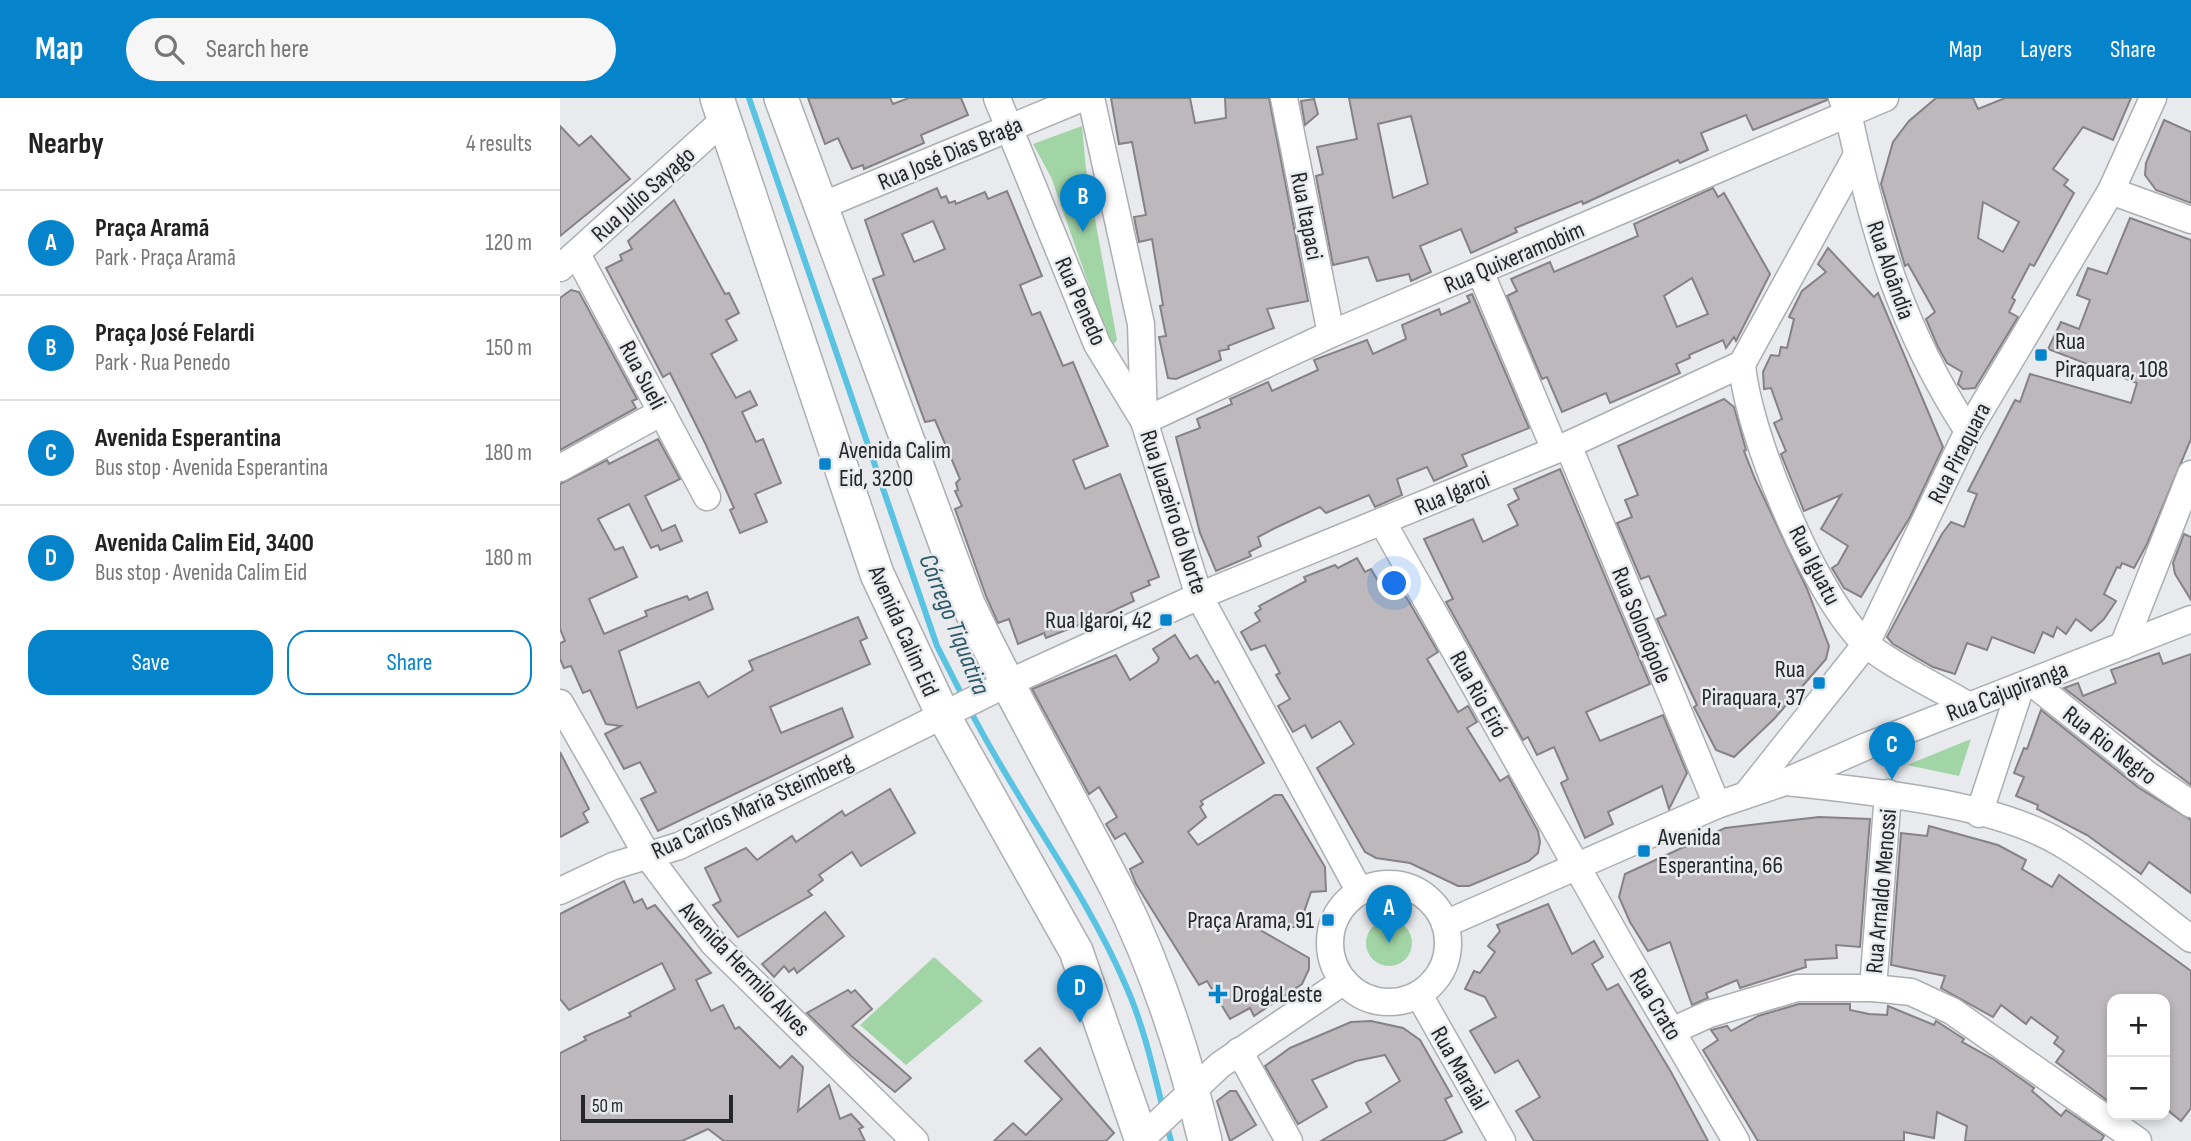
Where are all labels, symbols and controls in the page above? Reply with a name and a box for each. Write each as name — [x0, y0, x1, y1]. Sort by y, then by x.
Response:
search box — [126, 18, 616, 81]
text: Map — [35, 29, 84, 69]
icon: search — [150, 30, 188, 68]
text: Search here — [206, 34, 309, 65]
text: Map — [1949, 35, 1982, 64]
text: Layers — [2020, 35, 2072, 64]
text: Share — [2110, 35, 2156, 64]
street label: Rua José Dias Braga — [874, 110, 1027, 197]
text: Nearby — [28, 126, 104, 162]
text: 4 results — [466, 130, 532, 158]
street label: Rua Julio Sayago — [586, 140, 701, 248]
street label: Rua Itapaci — [1284, 170, 1329, 262]
pin: B — [1060, 174, 1106, 232]
text: Praça Aramã — [95, 213, 209, 244]
street label: Rua Quixeramobim — [1440, 215, 1589, 300]
street label: Rua Aloândia — [1860, 217, 1921, 323]
text: A — [46, 229, 56, 257]
text: 120 m — [486, 229, 532, 257]
text: Park · Praça Aramã — [95, 244, 236, 272]
street label: Rua Penedo — [1048, 252, 1113, 350]
text: Praça José Felardi — [95, 318, 254, 349]
place label: Rua Piraquara, 108 — [2055, 327, 2168, 384]
text: B — [46, 334, 56, 362]
text: 150 m — [486, 334, 532, 362]
street label: Rua Sueli — [612, 336, 673, 415]
marker: Rua Piraquara, 108 — [2033, 347, 2049, 363]
text: Park · Rua Penedo — [95, 349, 230, 377]
street label: Rua Piraquara — [1922, 398, 1997, 509]
text: Avenida Esperantina — [95, 423, 281, 454]
street label: Rua Juazeiro do Norte — [1133, 426, 1214, 598]
place label: Avenida Calim Eid, 3200 — [838, 436, 951, 493]
text: C — [45, 439, 57, 467]
text: 180 m — [485, 439, 532, 467]
text: Bus stop · Avenida Esperantina — [95, 454, 328, 482]
marker: Avenida Calim Eid, 3200 — [817, 456, 833, 472]
street label: Rua Igaroi — [1410, 465, 1494, 522]
street label: Rua Iguatu — [1782, 521, 1847, 610]
text: Avenida Calim Eid, 3400 — [95, 528, 314, 559]
text: D — [45, 544, 57, 572]
text: 180 m — [485, 544, 532, 572]
water label: Córrego Tiquatira — [911, 550, 996, 700]
text: Bus stop · Avenida Calim Eid — [95, 559, 307, 587]
street label: Avenida Calim Eid — [861, 560, 945, 701]
street label: Rua Solonópole — [1605, 563, 1678, 688]
your location — [1377, 566, 1411, 600]
place label: Rua Igaroi, 42 — [1045, 606, 1152, 635]
marker: Rua Igaroi, 42 — [1158, 612, 1174, 628]
button: Save — [28, 630, 273, 695]
button: Share — [287, 630, 532, 695]
street label: Rua Rio Eiró — [1443, 646, 1514, 743]
place label: Rua Piraquara, 37 — [1702, 655, 1805, 712]
street label: Rua Cajupiranga — [1942, 655, 2072, 728]
marker: Rua Piraquara, 37 — [1811, 675, 1827, 691]
street label: Rua Rio Negro — [2057, 700, 2163, 791]
pin: C — [1869, 722, 1915, 780]
street label: Rua Carlos Maria Steimberg — [647, 747, 857, 866]
street label: Rua Arnaldo Menossi — [1860, 808, 1903, 975]
place label: Avenida Esperantina, 66 — [1657, 823, 1783, 880]
marker: Avenida Esperantina, 66 — [1636, 843, 1652, 859]
pin: A — [1366, 885, 1412, 943]
street label: Avenida Hermilo Alves — [672, 895, 816, 1043]
place label: Praça Arama, 91 — [1187, 906, 1315, 935]
marker: Praça Arama, 91 — [1320, 912, 1336, 928]
street label: Rua Crato — [1623, 963, 1688, 1045]
pin: D — [1057, 965, 1103, 1023]
place label: DrogaLeste — [1232, 980, 1322, 1009]
marker: DrogaLeste — [1210, 986, 1226, 1002]
map controls — [2107, 994, 2170, 1120]
button: + — [2107, 994, 2170, 1057]
street label: Rua Maraial — [1424, 1021, 1495, 1115]
button: − — [2107, 1057, 2170, 1120]
scale bar — [581, 1092, 733, 1124]
text: 50 m — [592, 1095, 623, 1118]

